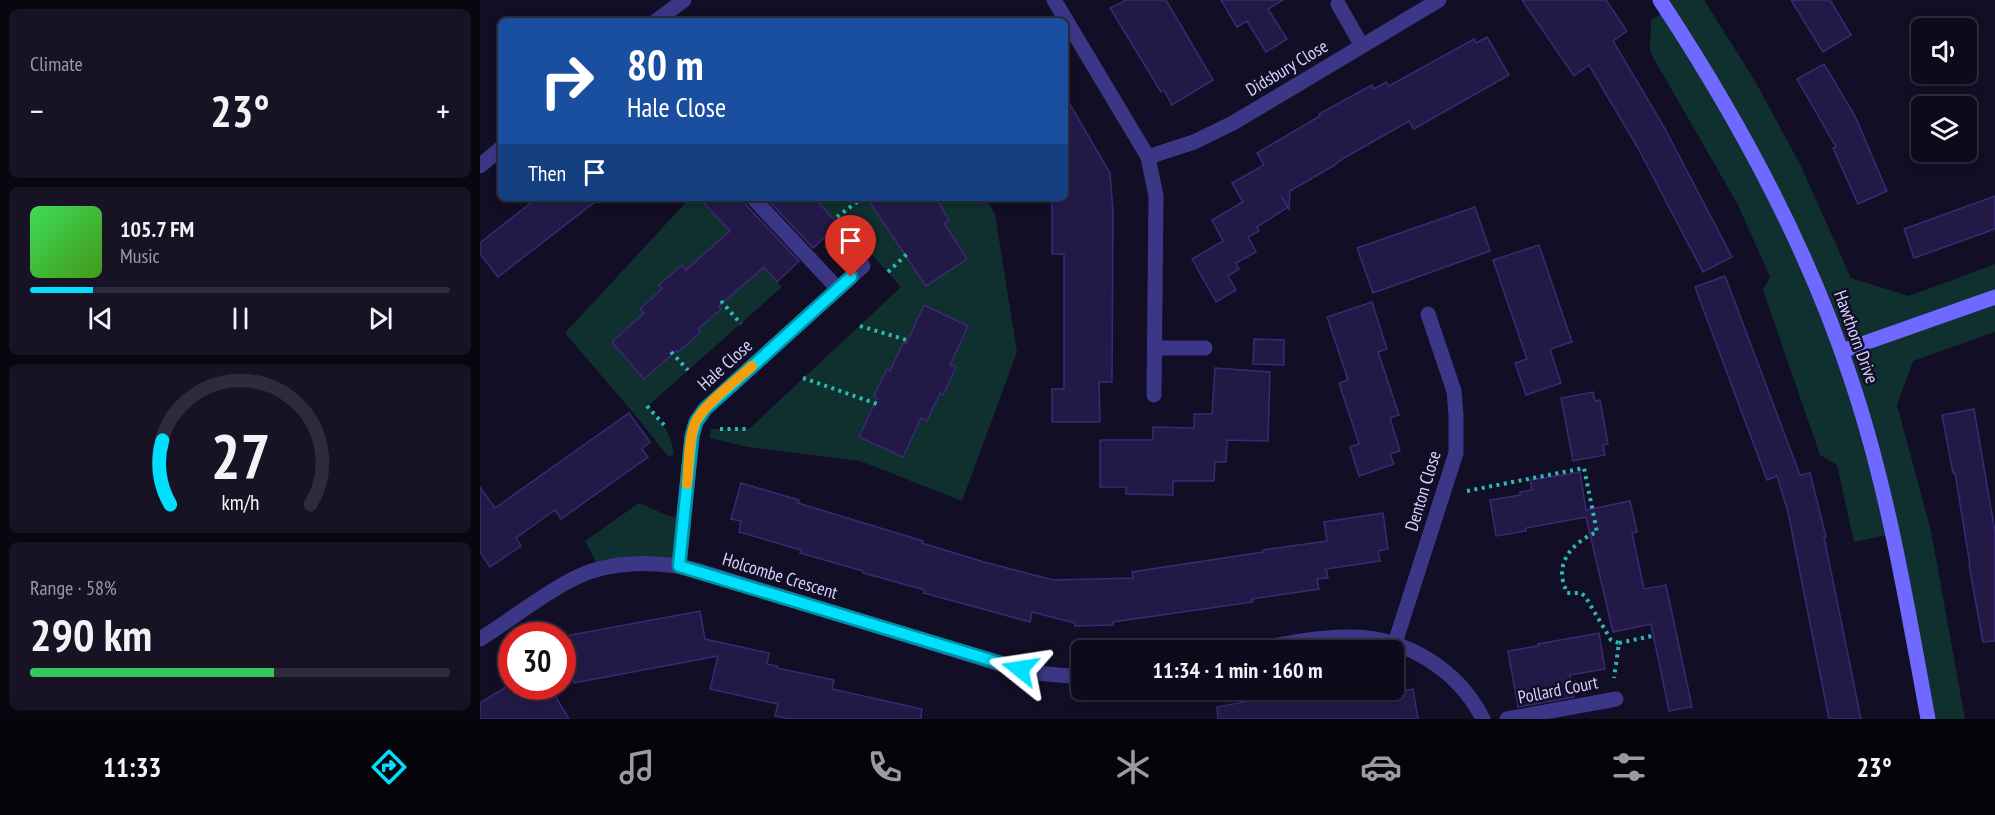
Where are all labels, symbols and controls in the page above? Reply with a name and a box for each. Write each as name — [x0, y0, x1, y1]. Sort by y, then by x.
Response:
map controls — [1911, 18, 1977, 162]
button: sound — [1911, 18, 1977, 84]
street label: Didsbury Close — [1242, 34, 1332, 101]
text: 80 m — [627, 37, 704, 92]
icon: right — [528, 42, 606, 120]
text: Climate — [30, 51, 83, 77]
text: 23° — [210, 81, 270, 139]
text: − — [30, 89, 44, 132]
text: + — [436, 89, 450, 132]
text: Hale Close — [627, 90, 726, 124]
button: layers — [1911, 96, 1977, 162]
icon: arrive — [578, 156, 611, 189]
text: Then — [528, 159, 566, 187]
text: 105.7 FM — [120, 215, 194, 243]
pin — [825, 215, 876, 277]
icon: arrive — [834, 224, 867, 257]
text: Music — [120, 243, 160, 269]
street label: Hawthorn Drive — [1829, 287, 1884, 387]
icon: previous — [84, 302, 117, 335]
icon: pause — [224, 302, 257, 335]
icon: next — [364, 302, 397, 335]
street label: Hale Close — [692, 334, 757, 395]
text: 27 — [210, 415, 270, 496]
street label: Denton Close — [1399, 448, 1446, 534]
text: km/h — [221, 489, 259, 517]
street label: Holcombe Crescent — [720, 547, 841, 604]
text: Range · 58% — [30, 575, 117, 601]
text: 290 km — [30, 605, 152, 663]
speed limit sign: 30 — [498, 622, 576, 700]
position arrow — [988, 637, 1052, 701]
text: 11:34 · 1 min · 160 m — [1152, 656, 1323, 684]
street label: Pollard Court — [1516, 670, 1600, 709]
icon: directions — [368, 746, 410, 788]
icon: music — [616, 746, 658, 788]
icon: phone — [864, 746, 906, 788]
icon: climate — [1112, 746, 1154, 788]
icon: car — [1360, 746, 1402, 788]
icon: filters — [1608, 746, 1650, 788]
text: 11:33 — [103, 750, 161, 784]
text: 23° — [1856, 750, 1892, 784]

